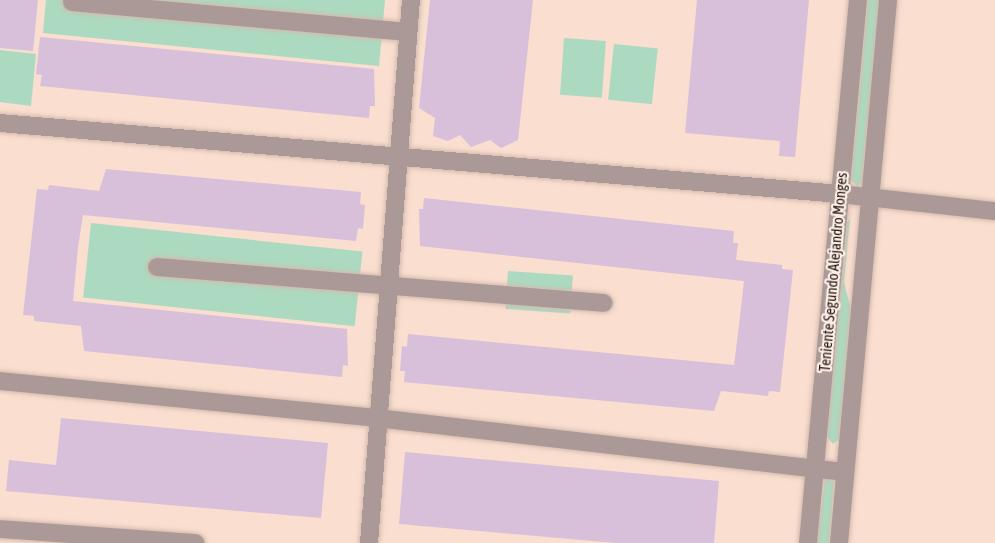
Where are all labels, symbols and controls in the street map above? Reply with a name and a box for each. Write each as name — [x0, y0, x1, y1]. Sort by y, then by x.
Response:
street label: Teniente Segundo Alejandro Monges — [815, 172, 851, 372]

